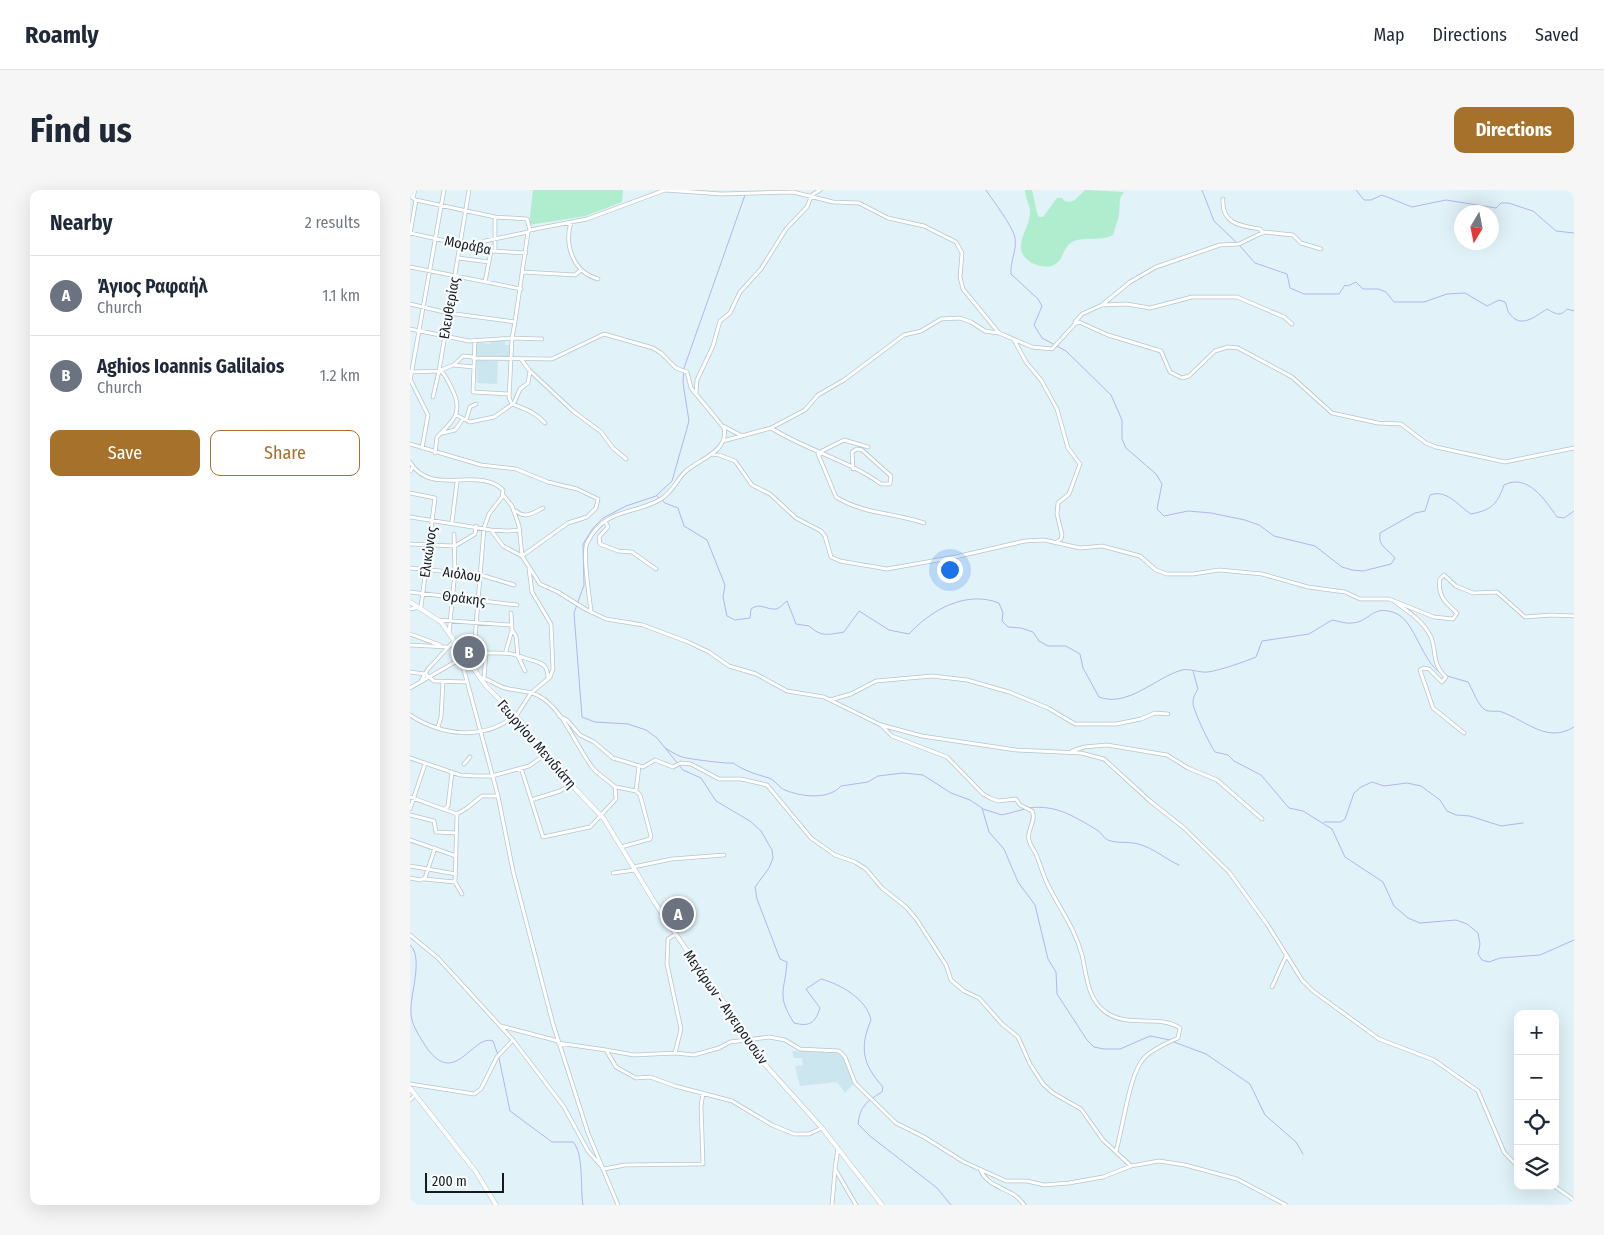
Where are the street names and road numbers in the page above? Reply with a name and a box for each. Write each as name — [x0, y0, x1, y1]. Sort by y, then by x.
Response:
street label: Μοράβα — [443, 232, 493, 259]
street label: Ελευθερίας — [436, 276, 463, 341]
street label: Ελικώνος — [416, 525, 441, 579]
street label: Αιόλου — [442, 563, 482, 586]
street label: Θράκης — [441, 587, 487, 610]
street label: Γεωργίου Μενιδιάτη — [493, 696, 580, 792]
street label: Μεγάρων - Αιγειρουσών — [680, 947, 771, 1068]

